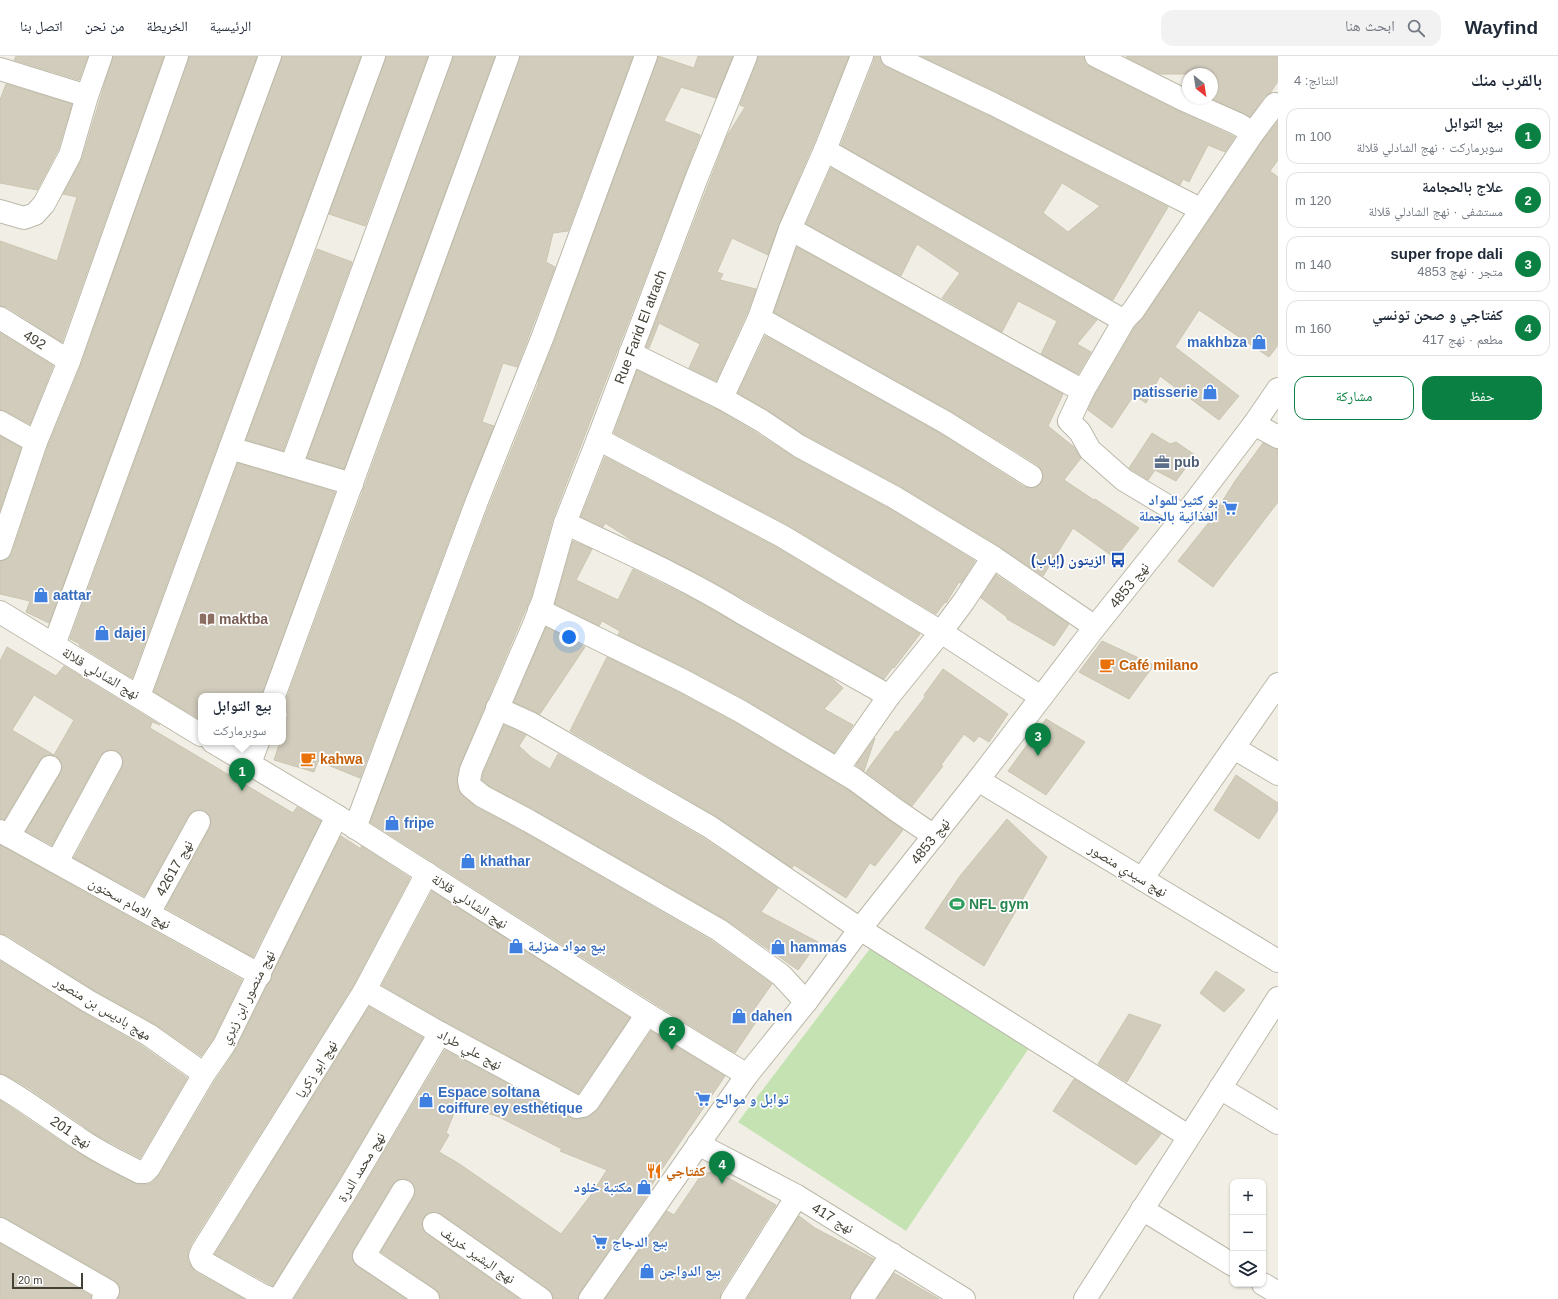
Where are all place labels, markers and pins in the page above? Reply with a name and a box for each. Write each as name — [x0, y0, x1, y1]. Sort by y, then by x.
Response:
shop icon: makhbza — [1250, 333, 1268, 351]
place label: makhbza — [1187, 334, 1247, 350]
shop icon: patisserie — [1201, 383, 1219, 401]
place label: patisserie — [1133, 384, 1198, 400]
office icon: pub — [1153, 453, 1171, 471]
place label: pub — [1174, 454, 1200, 470]
place label: بو كثير للمواد الغذائية بالجملة — [1139, 492, 1218, 525]
supermarket icon: بو كثير للمواد الغذائية بالجملة — [1221, 499, 1239, 517]
bus stop icon: الزيتون (إياب) — [1109, 551, 1127, 569]
place label: الزيتون (إياب) — [1031, 552, 1106, 569]
shop icon: aattar — [32, 586, 50, 604]
place label: aattar — [53, 587, 92, 603]
library icon: maktba — [198, 610, 216, 628]
place label: maktba — [219, 611, 268, 627]
shop icon: dajej — [93, 624, 111, 642]
place label: dajej — [114, 625, 146, 641]
cafe icon: Café milano — [1098, 656, 1116, 674]
place label: Café milano — [1119, 657, 1198, 673]
pin: 3 — [1025, 723, 1051, 756]
cafe icon: kahwa — [299, 750, 317, 768]
place label: kahwa — [320, 751, 363, 767]
pin: 1 — [229, 758, 255, 791]
shop icon: fripe — [383, 814, 401, 832]
place label: fripe — [404, 815, 435, 831]
shop icon: khathar — [459, 852, 477, 870]
place label: khathar — [480, 853, 531, 869]
sports icon: NFL gym — [948, 895, 966, 913]
place label: NFL gym — [969, 896, 1029, 912]
shop icon: بيع مواد منزلية — [507, 937, 525, 955]
place label: بيع مواد منزلية — [528, 938, 606, 956]
shop icon: hammas — [769, 938, 787, 956]
place label: hammas — [790, 939, 847, 955]
shop icon: dahen — [730, 1007, 748, 1025]
place label: dahen — [751, 1008, 792, 1024]
pin: 2 — [659, 1017, 685, 1050]
place label: Espace soltana coiffure ey esthétique — [438, 1084, 583, 1116]
supermarket icon: توابل و موالح — [694, 1090, 712, 1108]
shop icon: Espace soltana coiffure ey esthétique — [417, 1091, 435, 1109]
place label: توابل و موالح — [715, 1091, 789, 1108]
pin: 4 — [709, 1151, 735, 1184]
restaurant icon: كفتاجي — [645, 1162, 663, 1180]
place label: كفتاجي — [666, 1163, 706, 1182]
shop icon: مكتبة خلود — [635, 1178, 653, 1196]
place label: مكتبة خلود — [574, 1179, 632, 1196]
supermarket icon: بيع الدجاج — [591, 1233, 609, 1251]
place label: بيع الدجاج — [612, 1234, 668, 1252]
shop icon: بيع الدواجن — [638, 1262, 656, 1280]
place label: بيع الدواجن — [659, 1263, 721, 1281]

